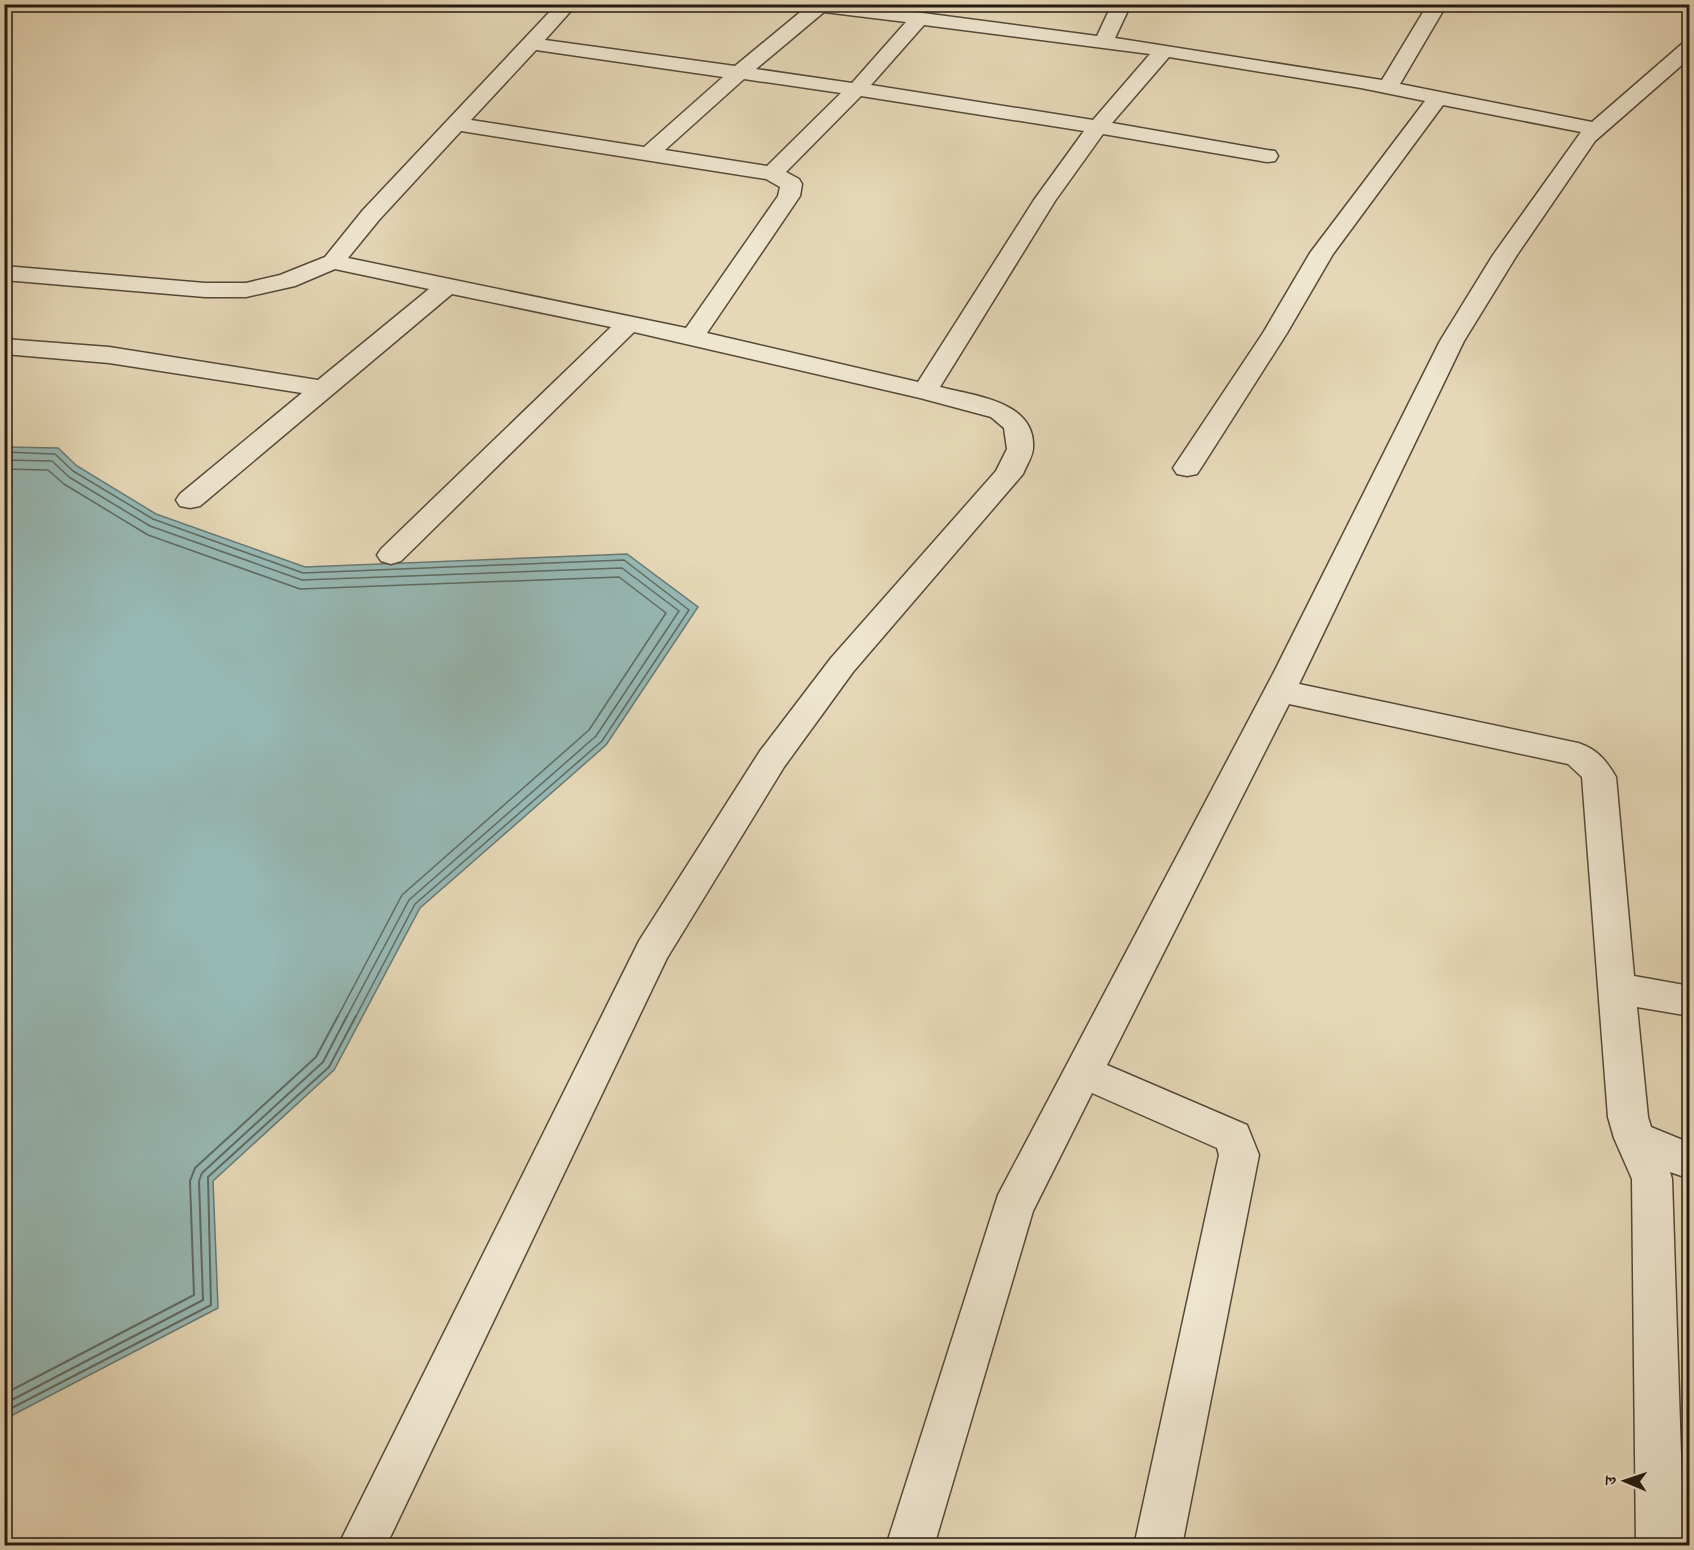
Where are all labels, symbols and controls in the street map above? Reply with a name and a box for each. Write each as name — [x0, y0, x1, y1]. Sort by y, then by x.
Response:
north arrow — [1595, 1451, 1655, 1511]
text: उ — [1601, 1474, 1620, 1486]

